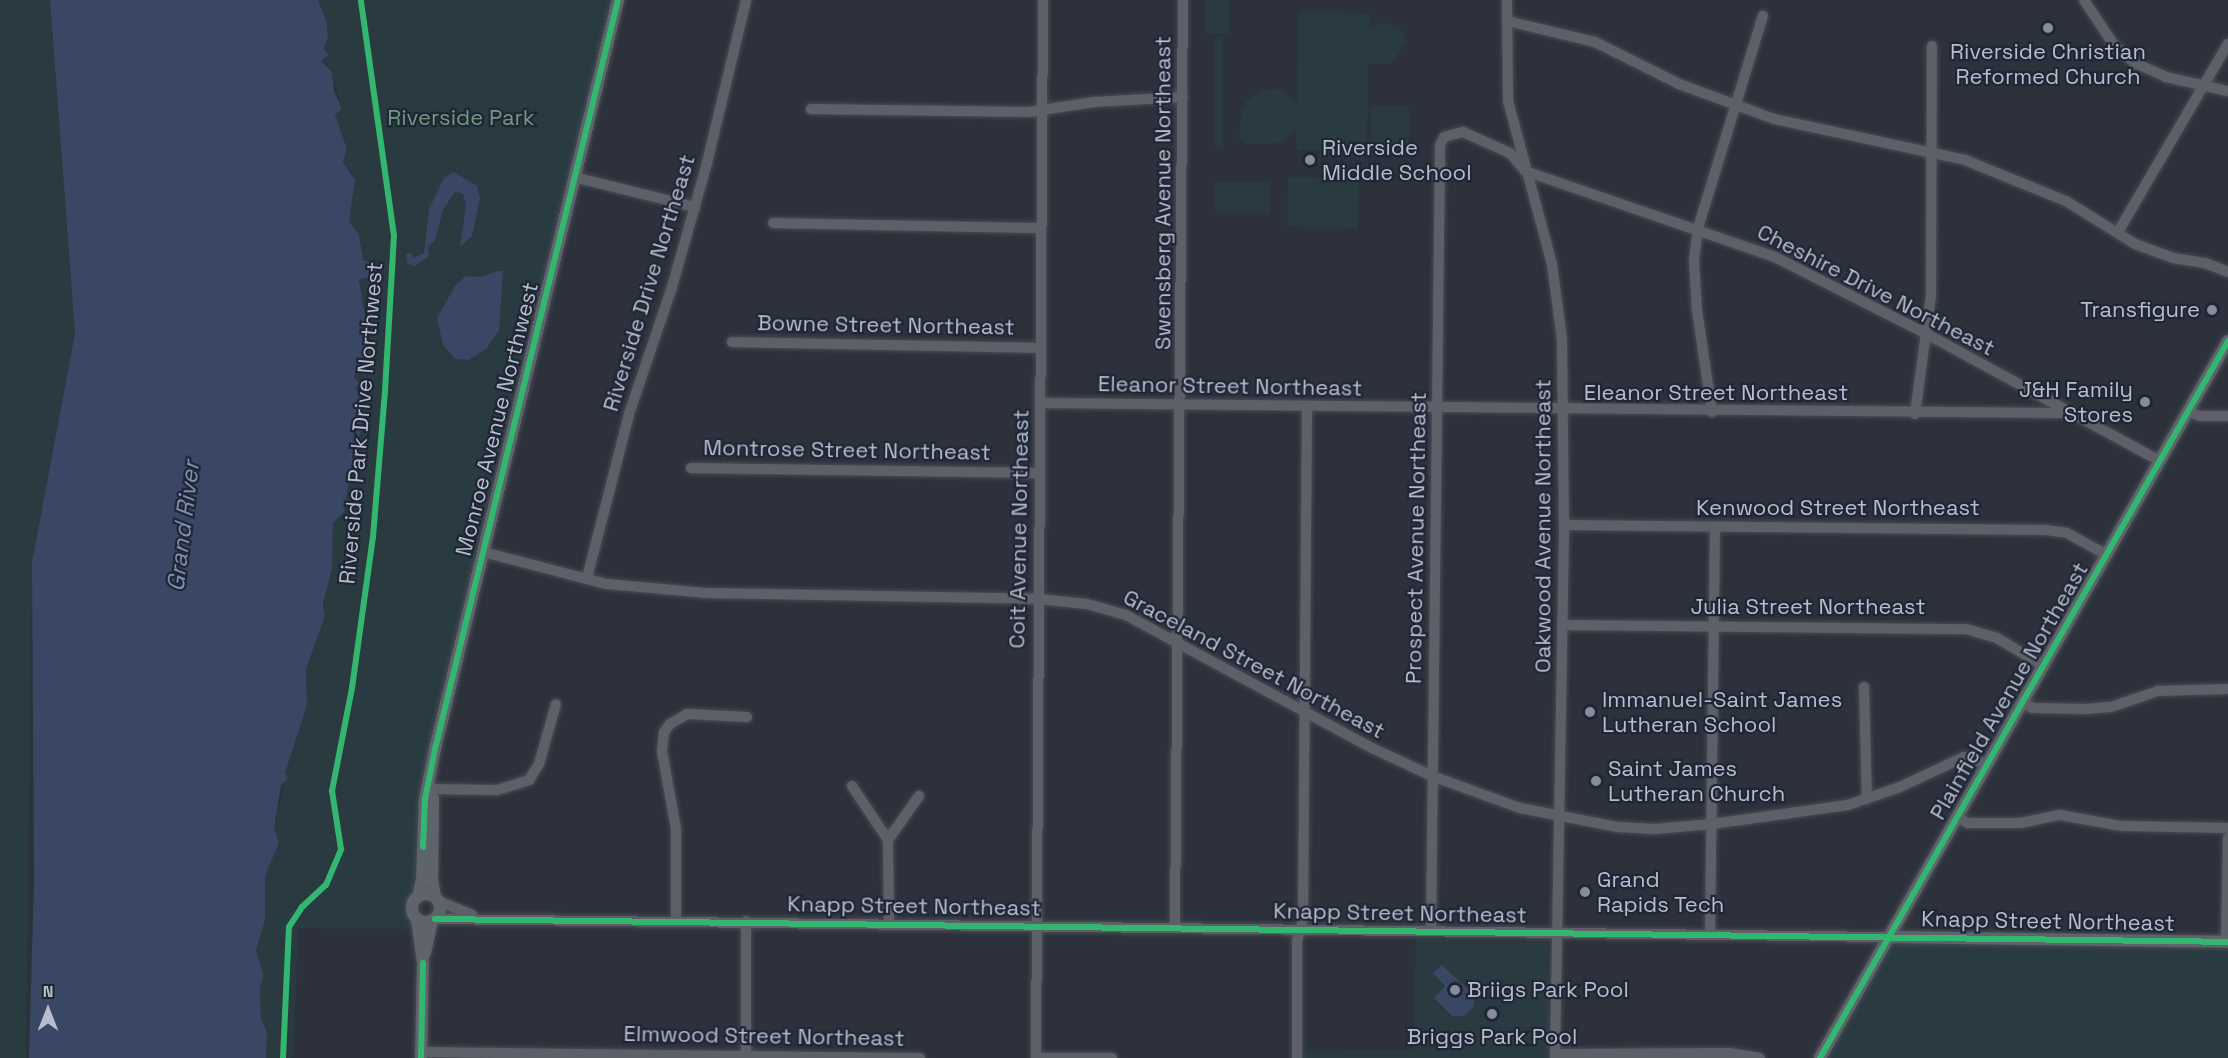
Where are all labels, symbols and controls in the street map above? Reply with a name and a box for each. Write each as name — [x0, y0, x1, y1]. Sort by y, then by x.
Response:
marker: Riverside Christian Reformed Church — [2041, 21, 2055, 35]
street label: Swensberg Avenue Northeast — [1150, 36, 1176, 350]
place label: Riverside Christian Reformed Church — [1950, 38, 2146, 90]
park label: Riverside Park — [387, 105, 535, 131]
place label: Riverside Middle School — [1322, 134, 1472, 186]
street label: Riverside Drive Northeast — [597, 151, 701, 415]
marker: Riverside Middle School — [1303, 153, 1317, 167]
street label: Cheshire Drive Northeast — [1753, 218, 1999, 362]
street label: Riverside Park Drive Northwest — [334, 261, 388, 585]
street label: Monroe Avenue Northwest — [450, 279, 544, 559]
place label: Transfigure — [2080, 297, 2200, 323]
marker: Transfigure — [2205, 303, 2219, 317]
street label: Bowne Street Northeast — [757, 310, 1015, 340]
street label: Eleanor Street Northeast — [1098, 370, 1362, 402]
place label: J&H Family Stores — [2019, 376, 2133, 428]
street label: Oakwood Avenue Northeast — [1530, 379, 1556, 673]
street label: Eleanor Street Northeast — [1584, 380, 1848, 406]
street label: Prospect Avenue Northeast — [1400, 392, 1432, 684]
marker: J&H Family Stores — [2138, 395, 2152, 409]
street label: Coit Avenue Northeast — [1004, 409, 1034, 649]
street label: Montrose Street Northeast — [703, 434, 991, 466]
water label: Grand River — [161, 459, 205, 593]
street label: Kenwood Street Northeast — [1696, 495, 1980, 521]
street label: Plainfield Avenue Northeast — [1924, 557, 2094, 825]
street label: Graceland Street Northeast — [1119, 584, 1389, 744]
street label: Julia Street Northeast — [1690, 594, 1926, 620]
place label: Immanuel-Saint James Lutheran School — [1602, 686, 1842, 738]
marker: Immanuel-Saint James Lutheran School — [1583, 705, 1597, 719]
place label: Saint James Lutheran Church — [1608, 755, 1785, 806]
marker: Saint James Lutheran Church — [1589, 774, 1603, 788]
place label: Grand Rapids Tech — [1597, 866, 1725, 918]
marker: Grand Rapids Tech — [1578, 885, 1592, 899]
street label: Knapp Street Northeast — [787, 891, 1041, 921]
street label: Knapp Street Northeast — [1273, 898, 1527, 928]
street label: Knapp Street Northeast — [1921, 906, 2175, 936]
place label: Briigs Park Pool — [1467, 977, 1629, 1003]
north arrow — [18, 980, 78, 1040]
text: N — [43, 981, 53, 1002]
marker: Briigs Park Pool — [1448, 983, 1462, 997]
marker: Briggs Park Pool — [1485, 1007, 1499, 1021]
street label: Elmwood Street Northeast — [623, 1020, 905, 1052]
place label: Briggs Park Pool — [1407, 1024, 1577, 1050]

